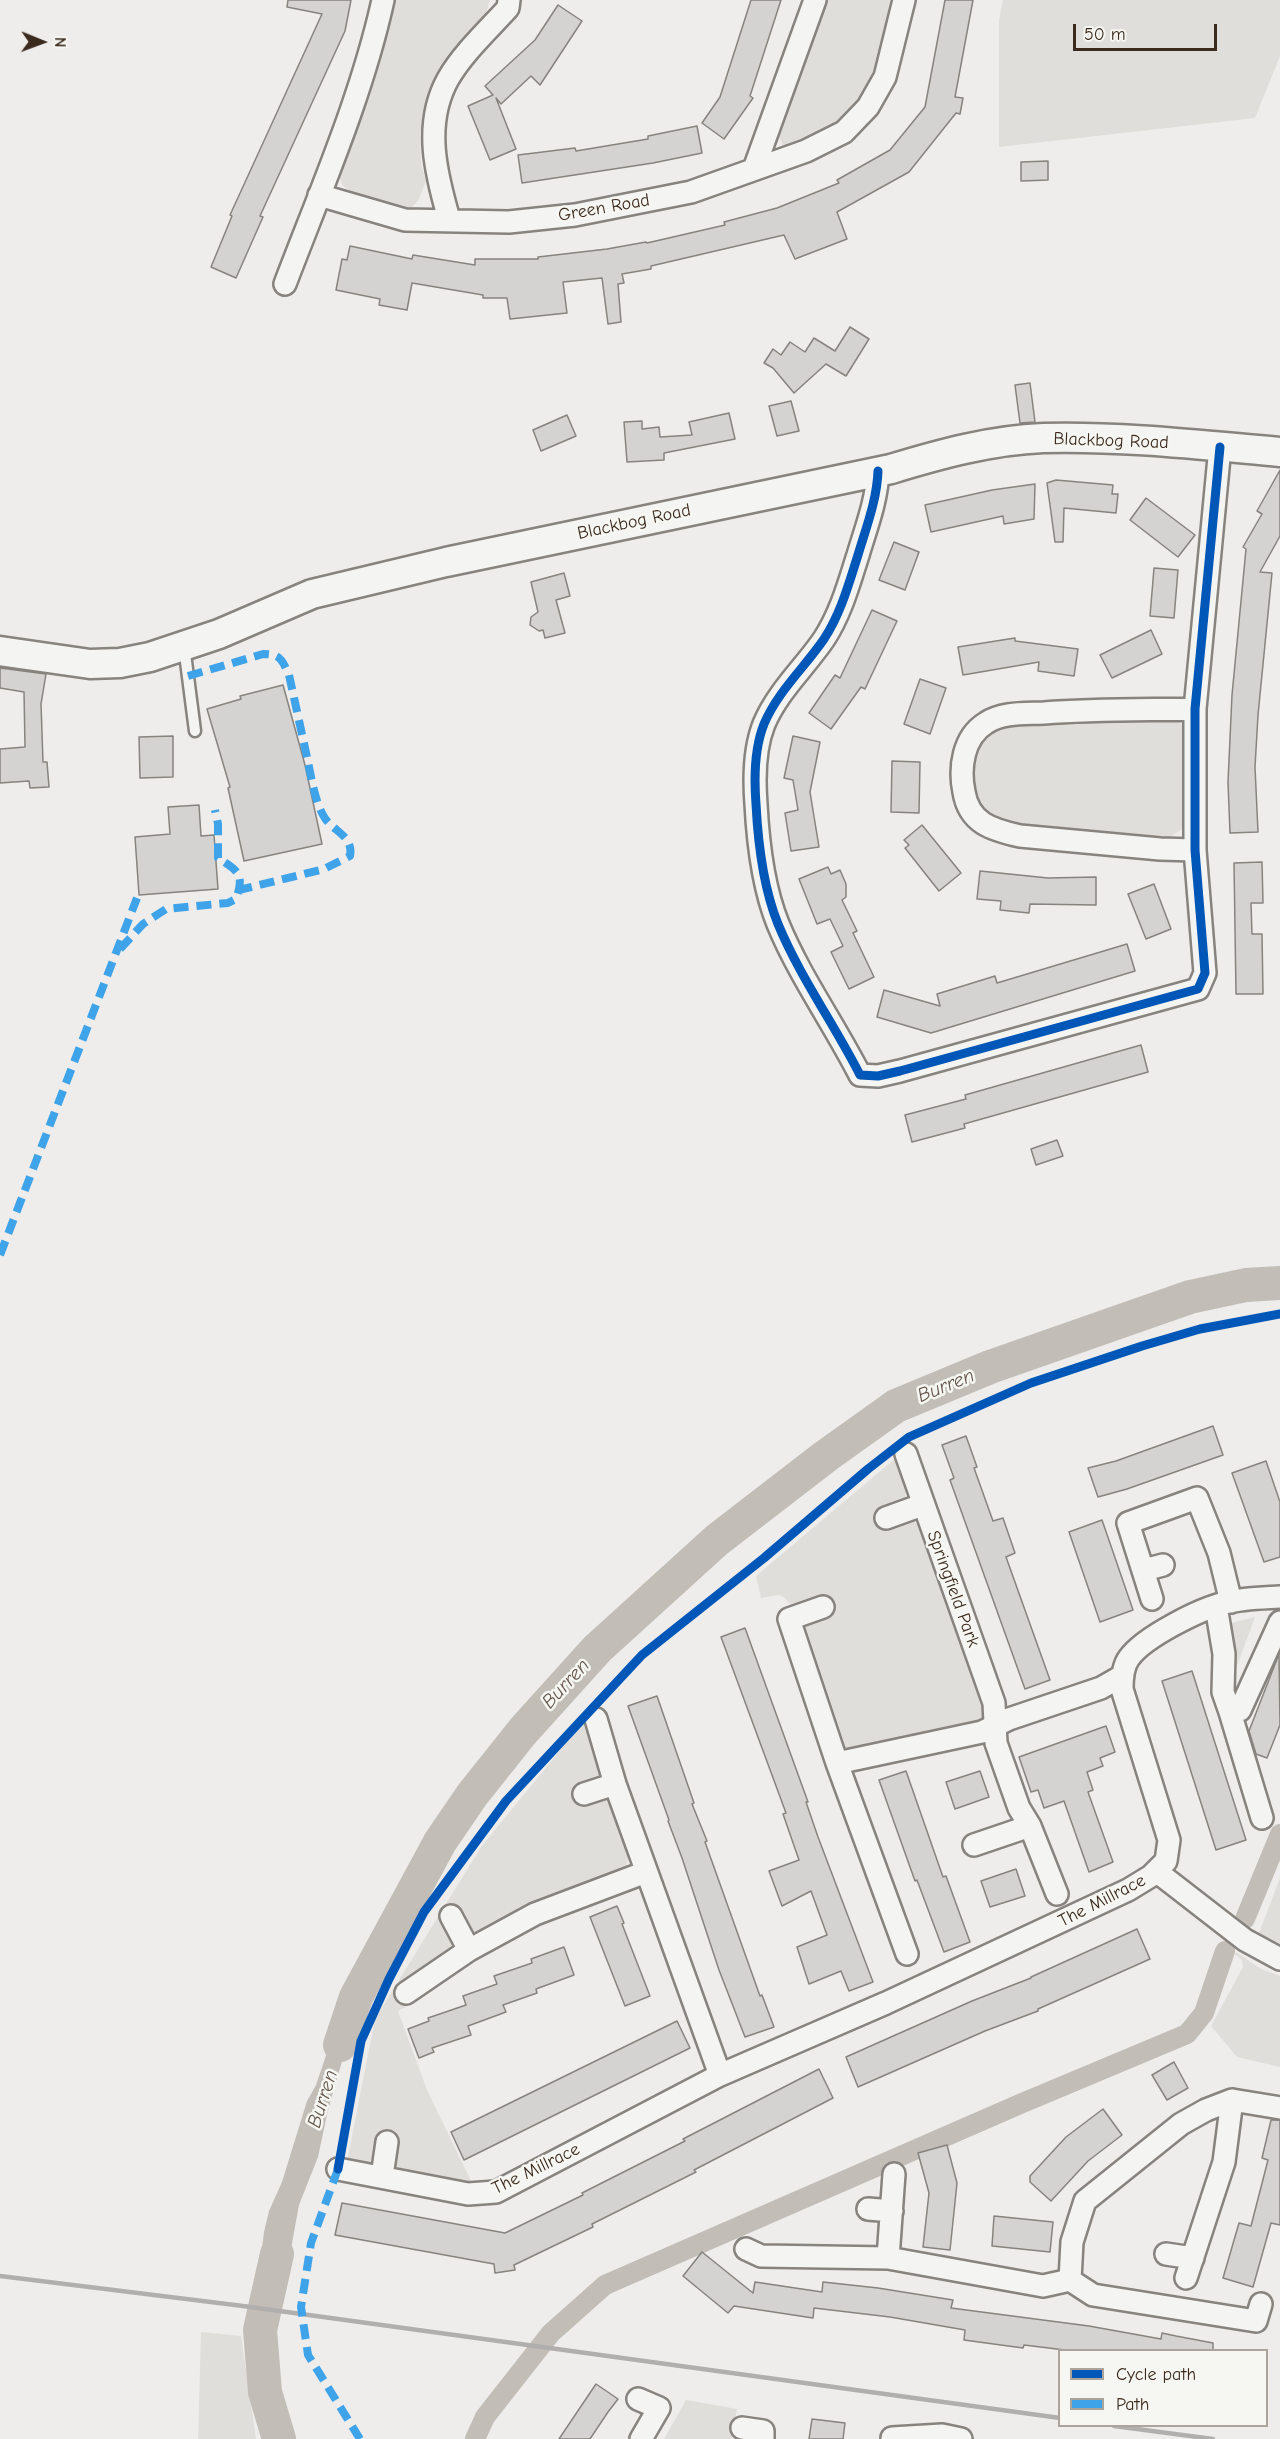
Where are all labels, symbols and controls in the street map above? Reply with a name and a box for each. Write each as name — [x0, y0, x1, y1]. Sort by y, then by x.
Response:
north arrow — [12, 12, 72, 72]
scale bar — [1076, 12, 1220, 50]
text: 50 m — [1084, 24, 1126, 45]
text: N — [51, 37, 69, 48]
street label: Green Road — [557, 189, 651, 227]
street label: Blackbog Road — [1053, 428, 1169, 454]
street label: Blackbog Road — [575, 499, 693, 545]
water label: Burren — [914, 1364, 978, 1408]
street label: Springfield Park — [922, 1528, 984, 1650]
water label: Burren — [537, 1654, 595, 1714]
street label: The Millrace — [1055, 1870, 1149, 1932]
water label: Burren — [302, 2067, 344, 2131]
street label: The Millrace — [489, 2138, 583, 2200]
legend — [1058, 2349, 1268, 2427]
text: Cycle path — [1116, 2364, 1196, 2385]
text: Path — [1116, 2394, 1149, 2415]

